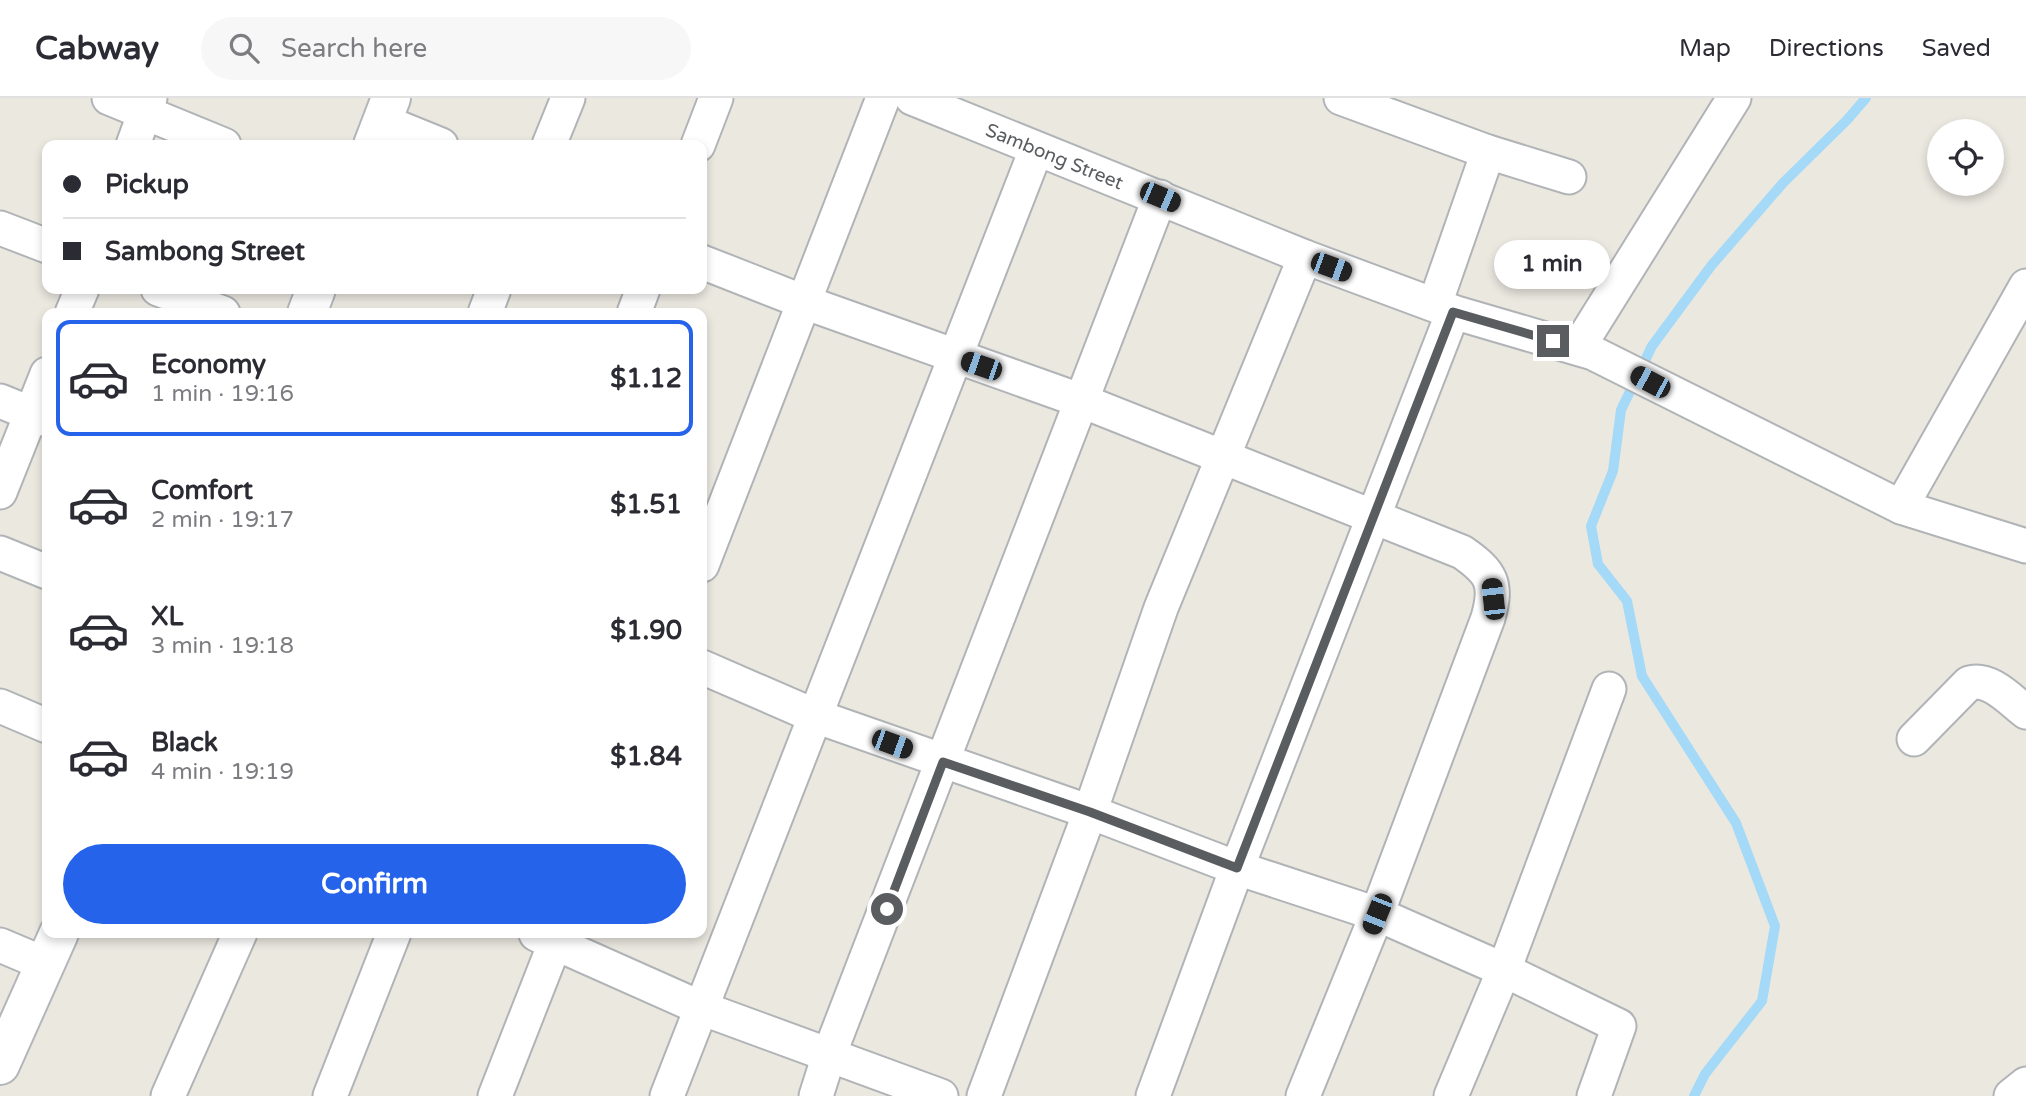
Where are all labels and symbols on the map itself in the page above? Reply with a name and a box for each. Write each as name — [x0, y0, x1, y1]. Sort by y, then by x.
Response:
street label: Sambong Street — [982, 119, 1126, 194]
car — [1137, 179, 1184, 215]
callout: 1 min — [1495, 240, 1611, 288]
car — [1308, 250, 1355, 284]
route end — [1537, 325, 1569, 357]
car — [958, 349, 1005, 383]
car — [1627, 363, 1674, 401]
car — [1481, 577, 1506, 621]
car — [869, 727, 916, 761]
car — [1360, 891, 1395, 937]
route start — [871, 893, 903, 925]

